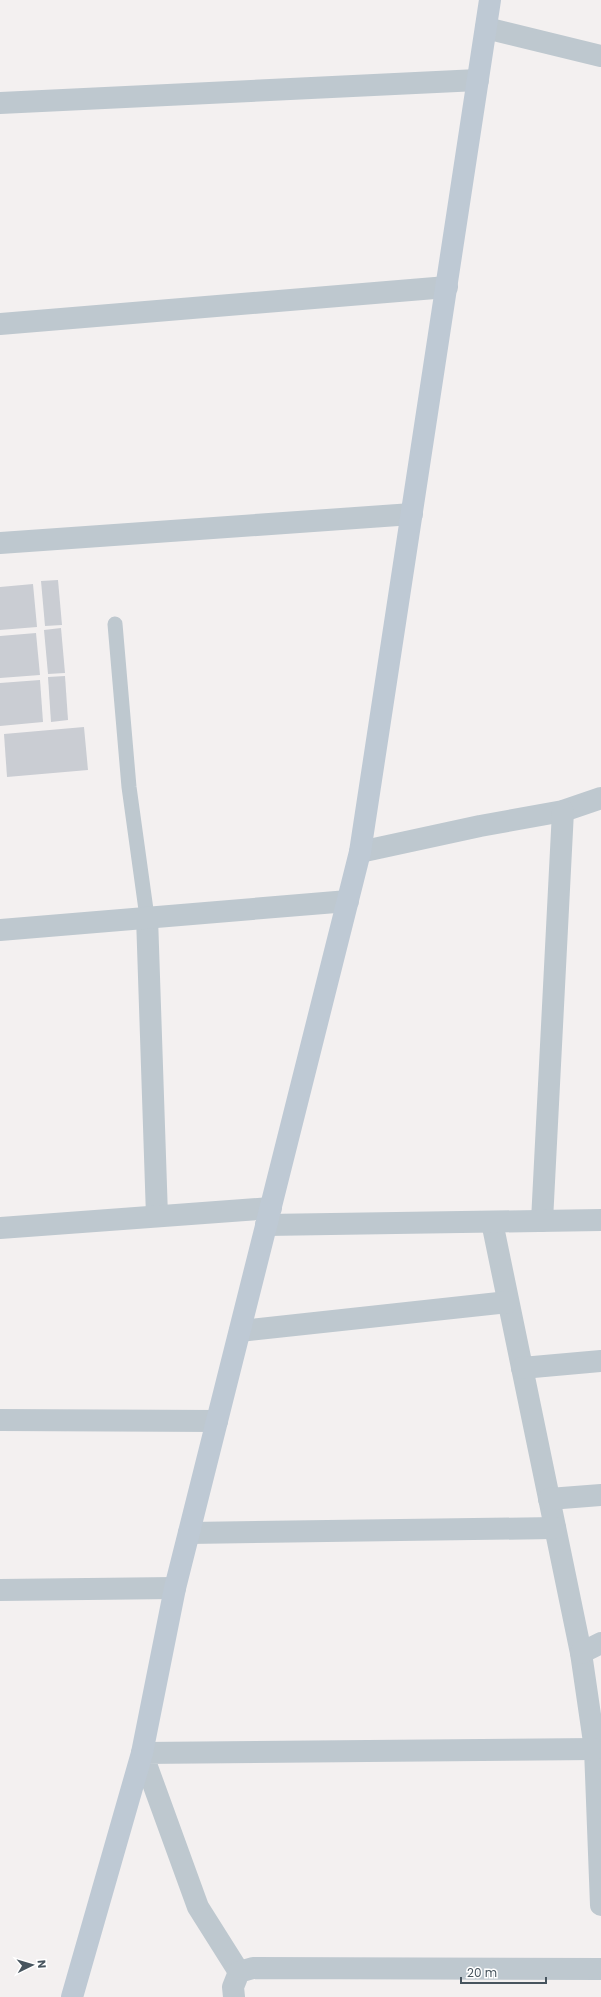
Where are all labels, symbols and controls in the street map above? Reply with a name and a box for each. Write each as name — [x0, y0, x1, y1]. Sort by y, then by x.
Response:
north arrow — [12, 1945, 52, 1985]
text: N — [34, 1959, 50, 1969]
scale bar — [461, 1959, 546, 1985]
text: 20 m — [467, 1964, 497, 1981]

